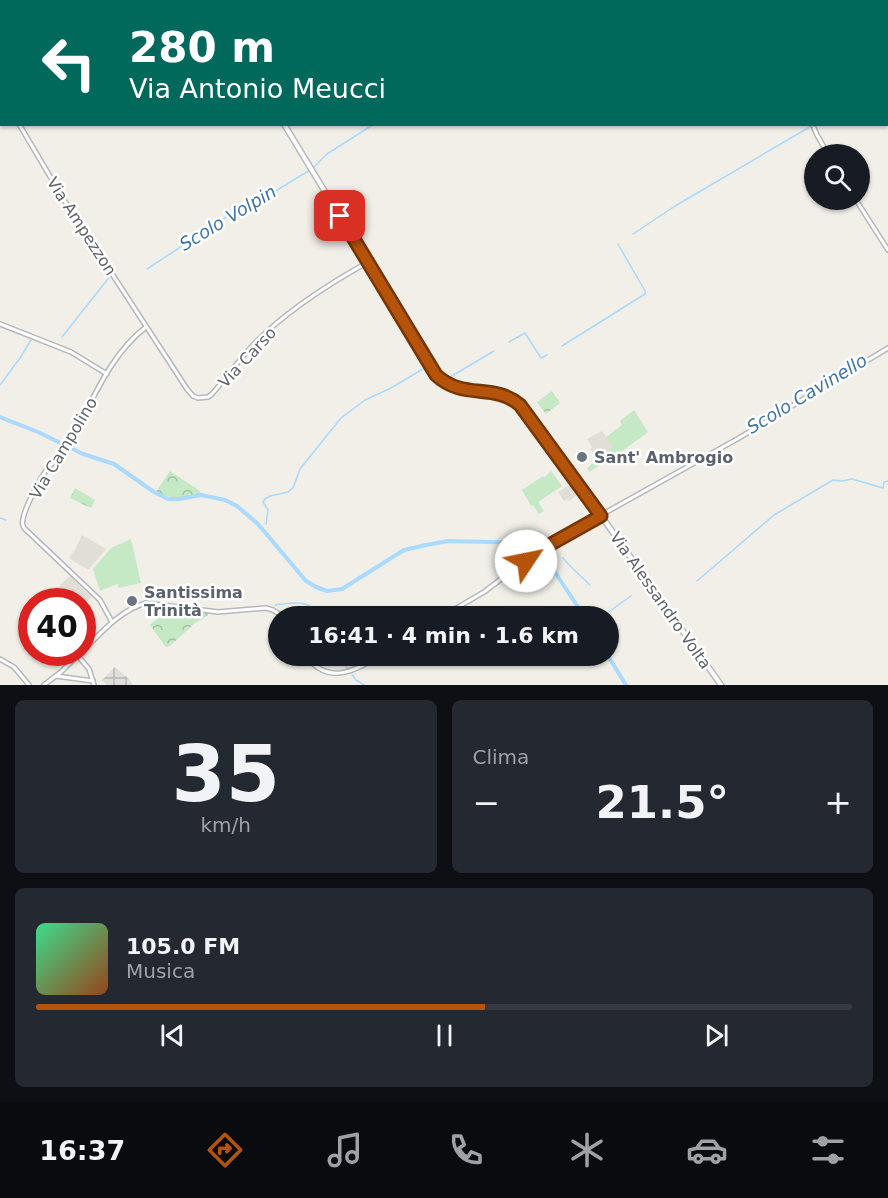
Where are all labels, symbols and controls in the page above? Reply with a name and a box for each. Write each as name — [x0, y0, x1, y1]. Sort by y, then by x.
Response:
text: 280 m — [129, 23, 275, 72]
icon: left — [30, 24, 108, 102]
text: Via Antonio Meucci — [129, 73, 386, 104]
map controls — [804, 144, 870, 210]
button: search — [804, 144, 870, 210]
street label: Via Ampezzon — [43, 174, 120, 279]
water label: Scolo Volpin — [176, 180, 280, 255]
pin — [314, 190, 365, 241]
icon: arrive — [323, 199, 356, 232]
street label: Via Carso — [215, 323, 280, 391]
water label: Scolo Cavinello — [743, 349, 871, 438]
street label: Via Campolino — [26, 394, 101, 503]
place label: Sant' Ambrogio — [594, 448, 733, 467]
marker: Sant' Ambrogio — [575, 450, 589, 464]
street label: Via Alessandro Volta — [606, 528, 715, 673]
position arrow — [494, 529, 558, 593]
place label: Santissima Trinità — [144, 583, 243, 620]
speed limit sign: 40 — [18, 588, 96, 666]
marker: Santissima Trinità — [125, 594, 139, 608]
text: 16:41 · 4 min · 1.6 km — [308, 623, 579, 648]
text: 35 — [171, 729, 280, 819]
text: Clima — [473, 745, 529, 769]
text: 21.5° — [595, 776, 729, 829]
text: − — [473, 783, 500, 822]
text: + — [824, 783, 852, 822]
text: km/h — [201, 813, 251, 837]
text: 105.0 FM — [126, 934, 240, 959]
text: Musica — [126, 959, 195, 983]
icon: previous — [156, 1019, 189, 1052]
icon: pause — [428, 1019, 461, 1052]
icon: next — [700, 1019, 733, 1052]
icon: directions — [204, 1129, 246, 1171]
icon: music — [324, 1129, 366, 1171]
icon: phone — [445, 1129, 487, 1171]
icon: climate — [566, 1129, 608, 1171]
icon: car — [686, 1129, 728, 1171]
icon: filters — [807, 1129, 849, 1171]
text: 16:37 — [39, 1135, 125, 1166]

